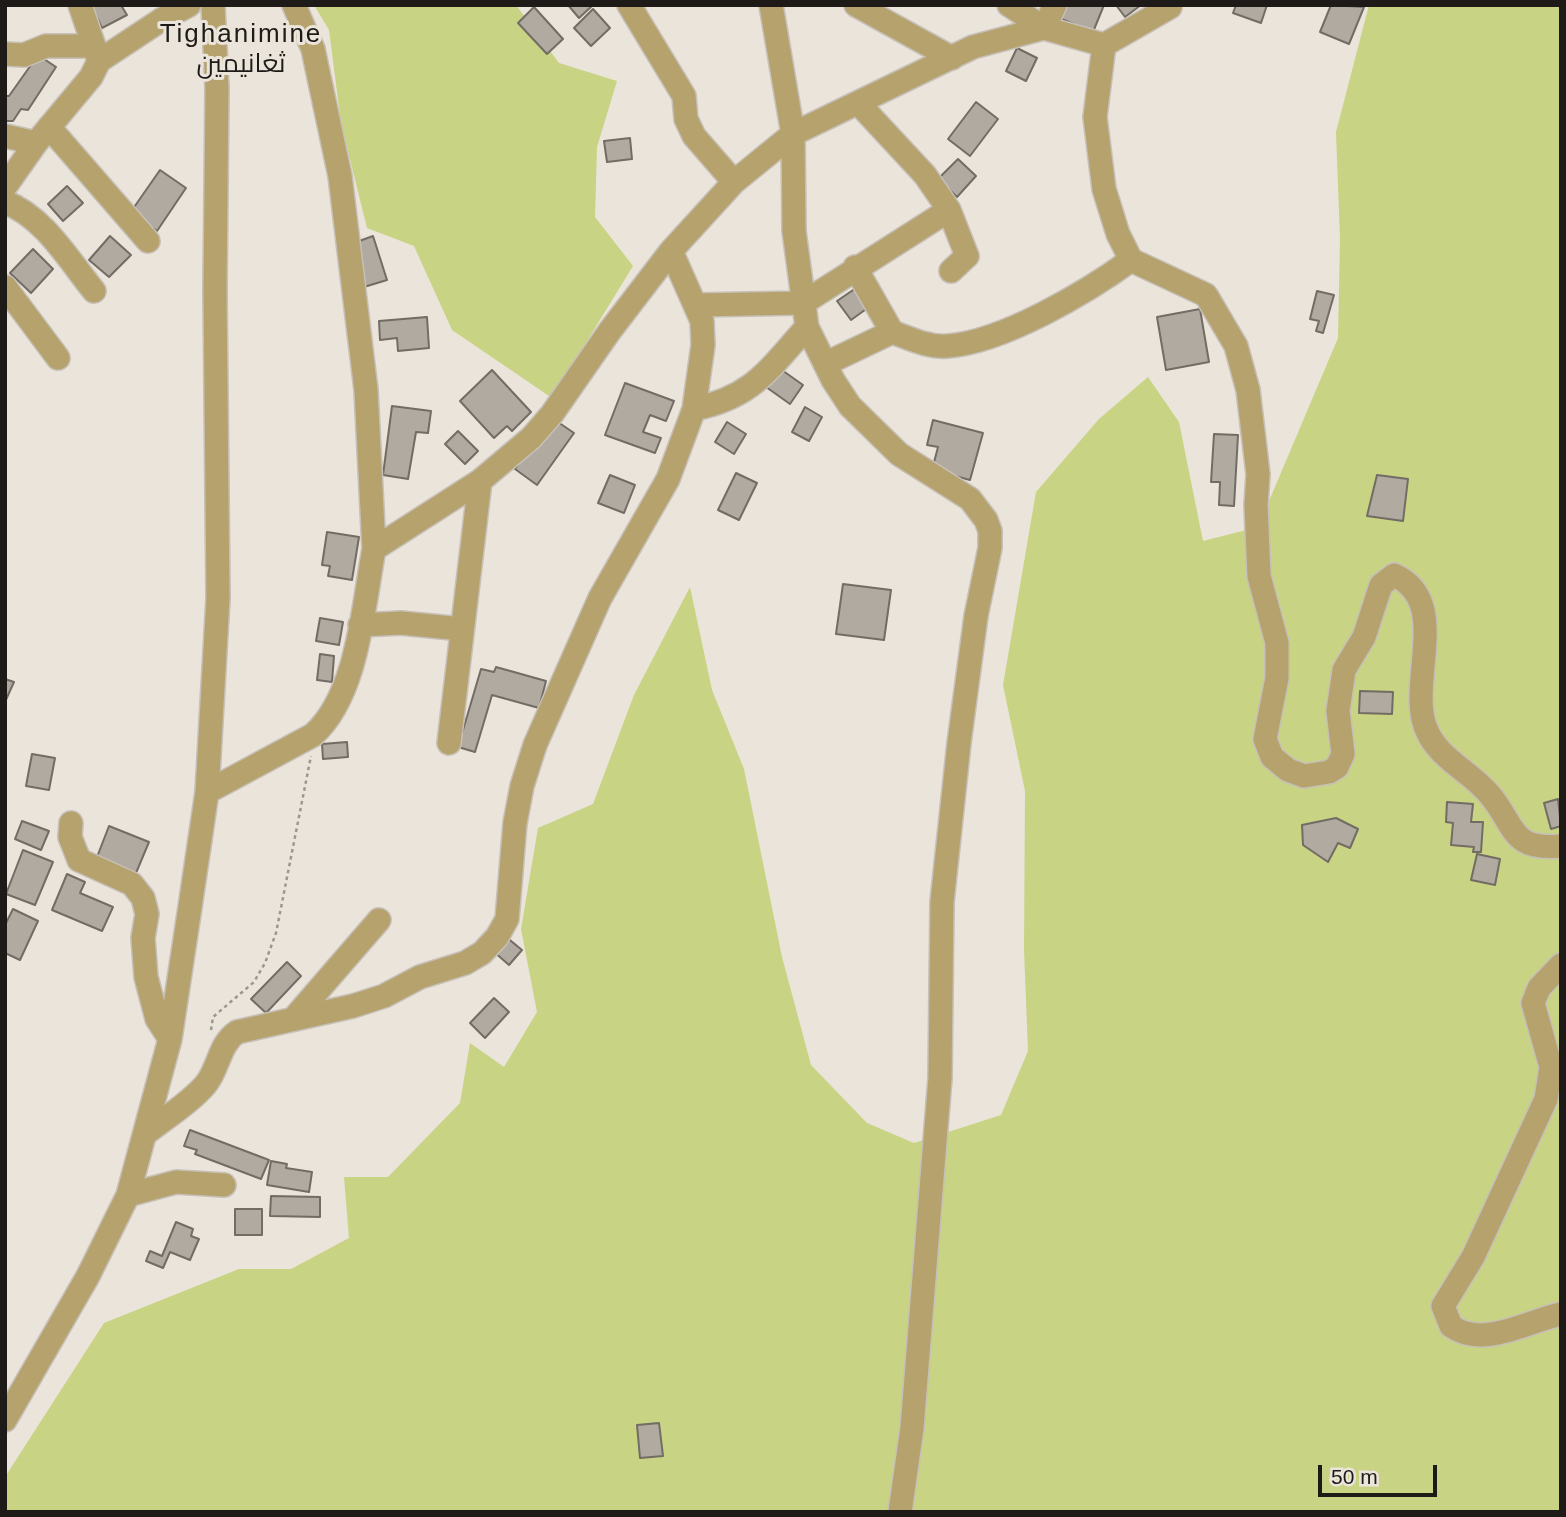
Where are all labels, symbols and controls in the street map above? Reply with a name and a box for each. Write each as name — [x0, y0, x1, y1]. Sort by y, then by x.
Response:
district label: Tighanimine ثغانيمين — [161, 19, 321, 80]
scale bar — [1321, 1450, 1440, 1494]
text: 50 m — [1331, 1465, 1378, 1488]

